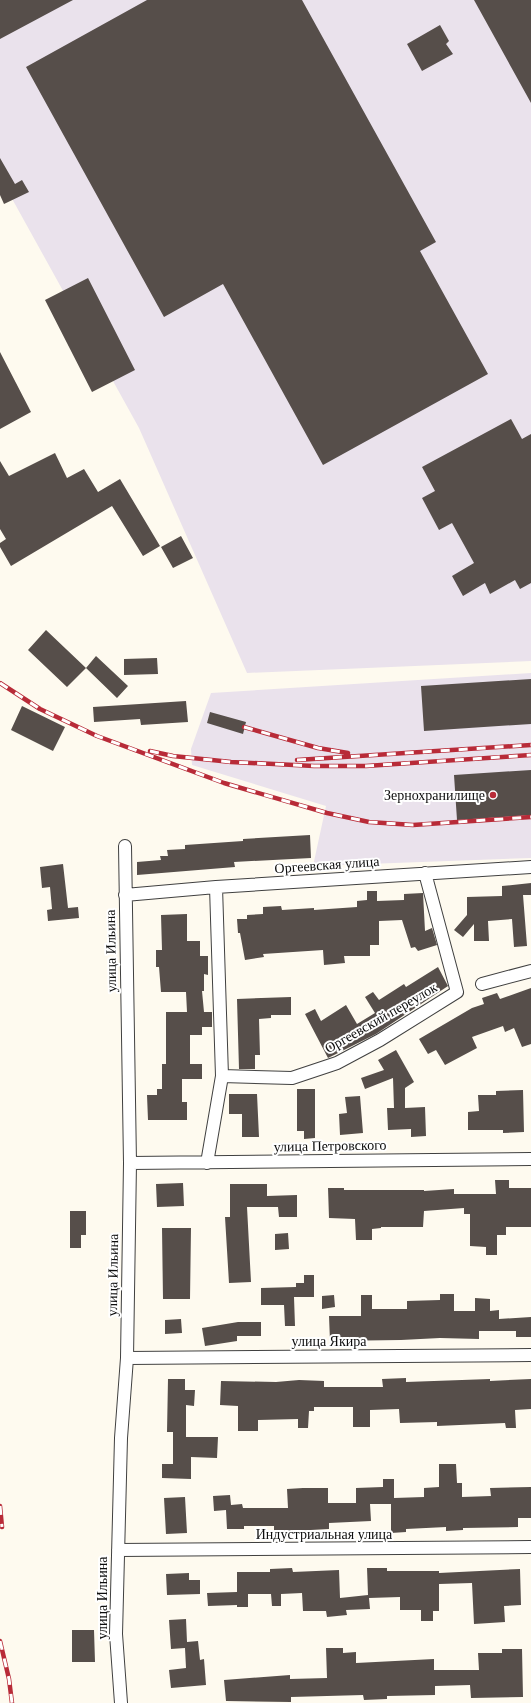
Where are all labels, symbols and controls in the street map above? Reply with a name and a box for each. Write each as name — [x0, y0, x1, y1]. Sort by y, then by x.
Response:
place label: Зернохранилище — [384, 788, 485, 803]
marker: Зернохранилище — [488, 790, 498, 800]
street label: Оргеевская улица — [274, 854, 381, 876]
street label: улица Ильина — [103, 909, 119, 992]
street label: Оргеевский переулок — [322, 980, 440, 1056]
street label: улица Петровского — [273, 1138, 387, 1154]
street label: улица Ильина — [105, 1233, 121, 1316]
street label: улица Якира — [292, 1334, 367, 1349]
street label: Индустриальная улица — [256, 1527, 393, 1542]
street label: улица Ильина — [95, 1556, 110, 1639]

